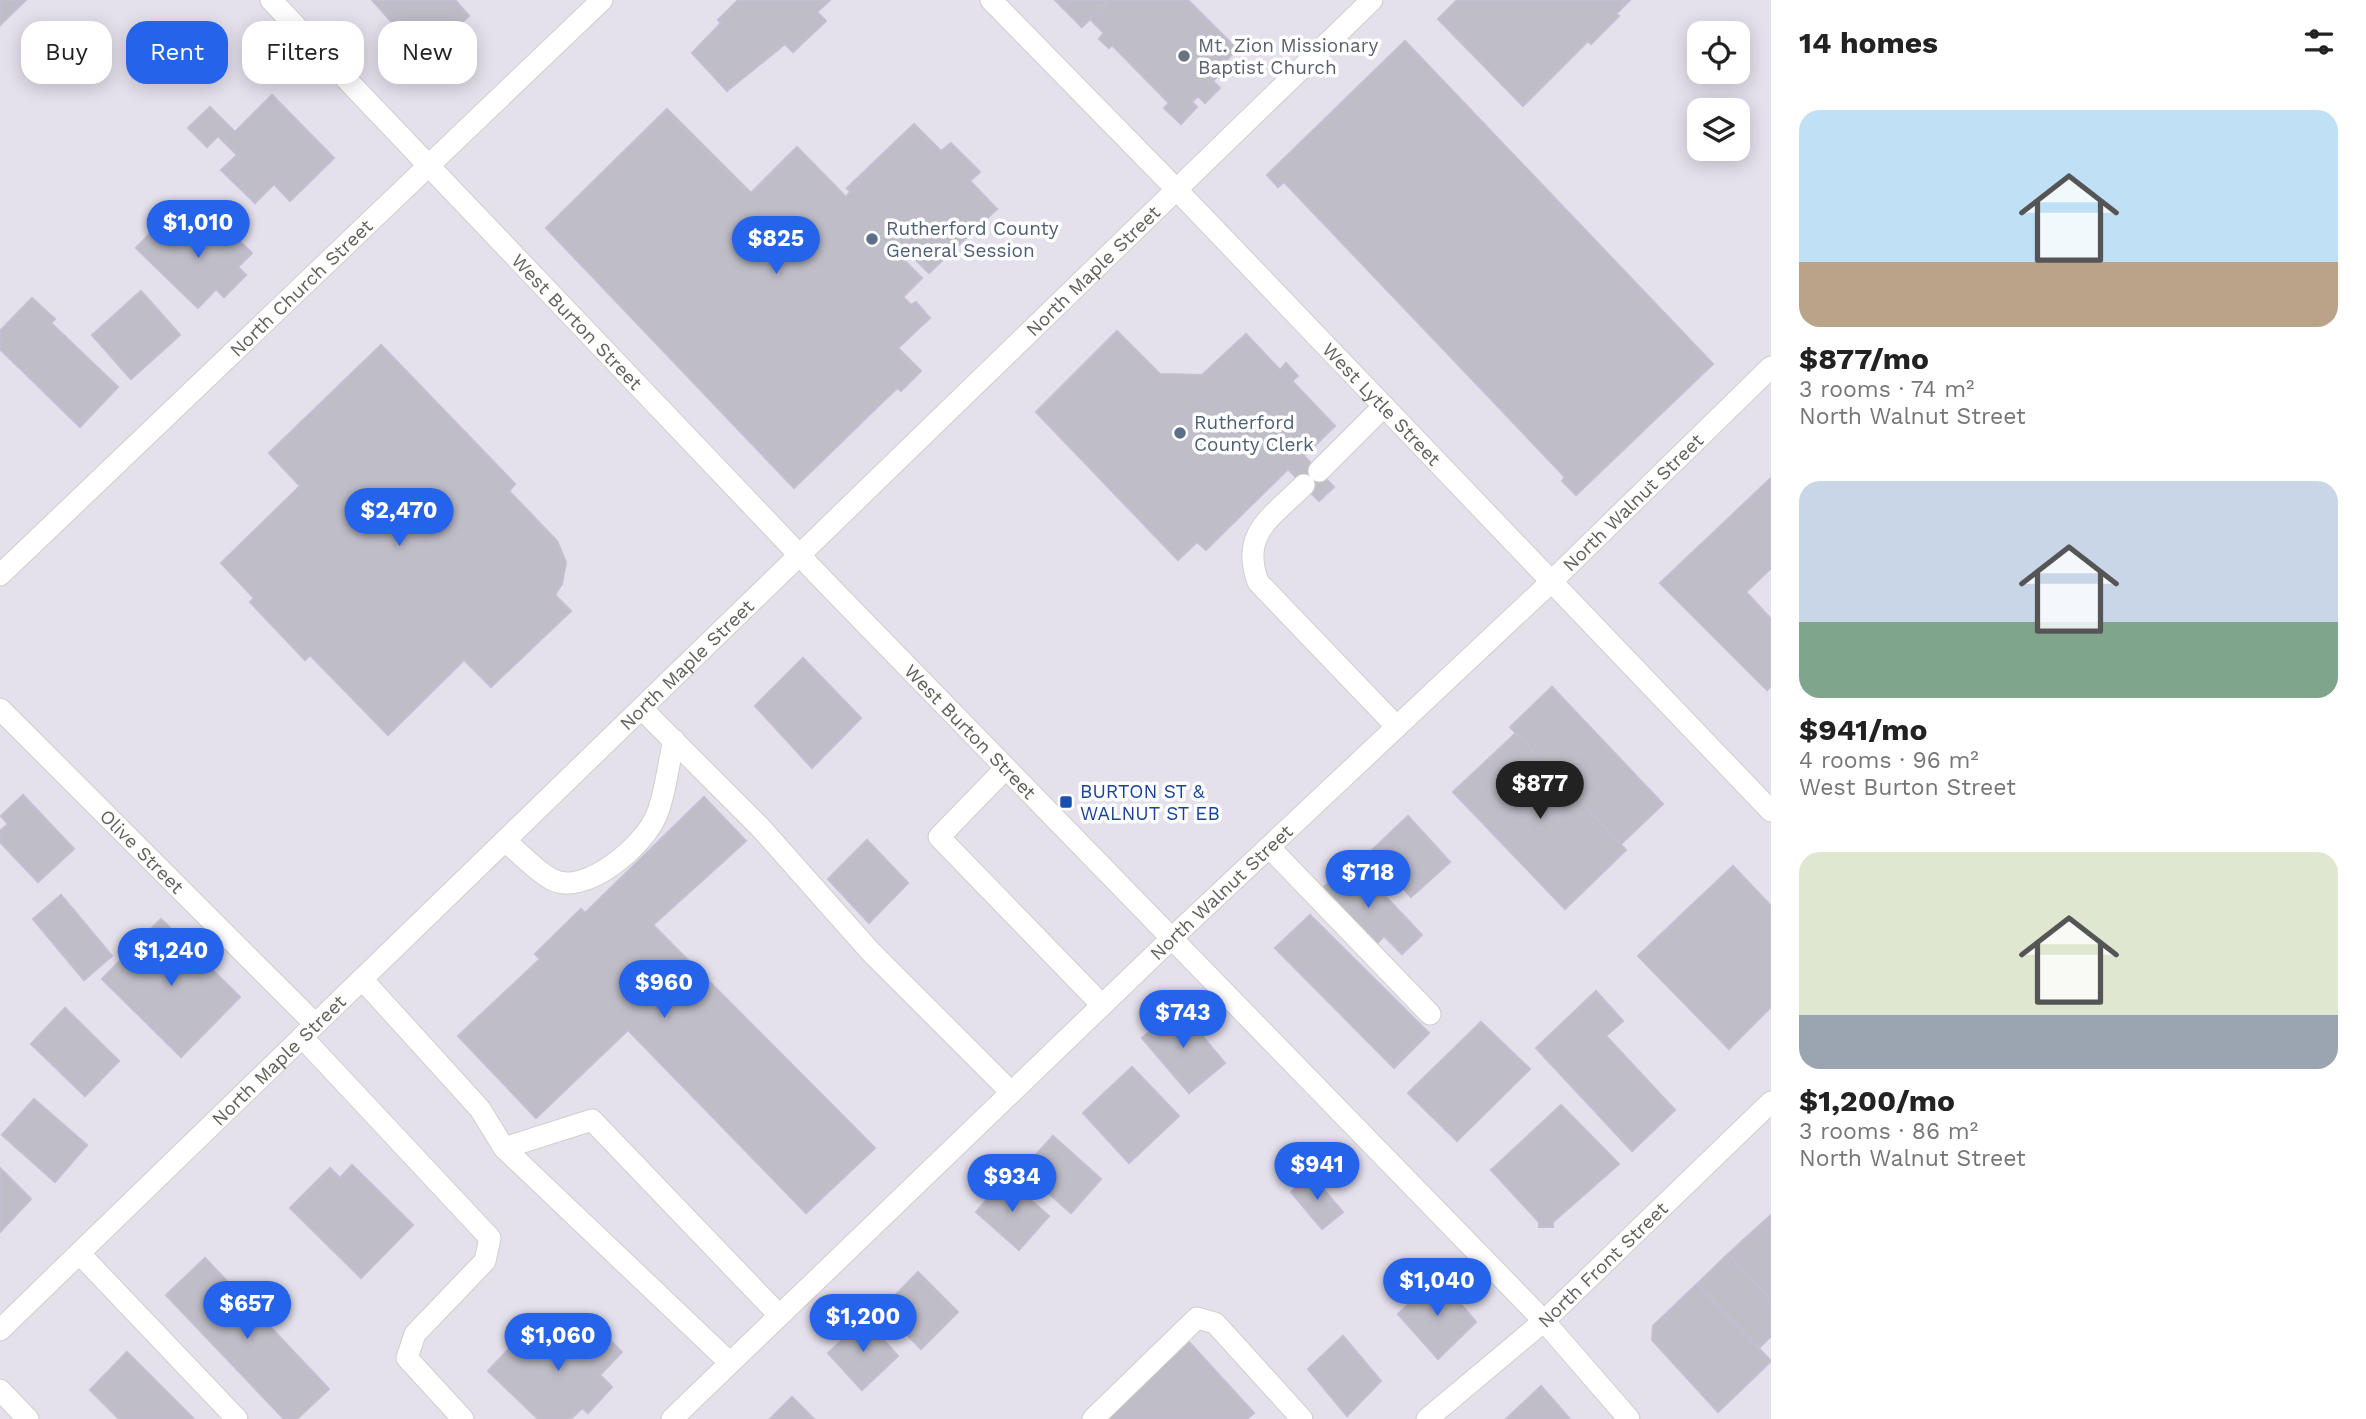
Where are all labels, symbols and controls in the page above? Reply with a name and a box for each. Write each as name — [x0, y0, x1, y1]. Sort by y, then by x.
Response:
chip: Buy — [21, 21, 112, 84]
chip: Rent — [126, 21, 228, 84]
chip: Filters — [242, 21, 364, 84]
chip: New — [378, 21, 477, 84]
map controls — [1687, 21, 1750, 161]
button: locate — [1687, 21, 1750, 84]
icon: filters — [2300, 23, 2338, 61]
text: 14 homes — [1799, 25, 1938, 60]
place label: Mt. Zion Missionary Baptist Church — [1198, 34, 1378, 79]
marker: Mt. Zion Missionary Baptist Church — [1176, 48, 1192, 64]
button: layers — [1687, 98, 1750, 161]
icon: home — [2006, 155, 2132, 281]
street label: North Maple Street — [1021, 200, 1165, 341]
pin: $1,010 — [141, 201, 255, 260]
text: $1,010 — [163, 209, 233, 236]
street label: North Church Street — [225, 214, 377, 361]
pin: $825 — [735, 216, 817, 276]
place label: Rutherford County General Session — [886, 217, 1059, 262]
text: $825 — [748, 225, 804, 252]
marker: Rutherford County General Session — [864, 231, 880, 247]
street label: West Burton Street — [507, 249, 647, 394]
street label: West Lytle Street — [1318, 338, 1446, 470]
text: $877/mo — [1799, 341, 1929, 376]
text: 3 rooms · 74 m² — [1799, 376, 1974, 403]
text: North Walnut Street — [1799, 403, 2026, 430]
place label: Rutherford County Clerk — [1194, 411, 1314, 456]
marker: Rutherford County Clerk — [1172, 425, 1188, 441]
street label: North Walnut Street — [1558, 428, 1708, 576]
pin: $2,470 — [342, 489, 456, 548]
text: $2,470 — [361, 497, 437, 524]
icon: home — [2006, 526, 2132, 652]
street label: North Maple Street — [615, 594, 758, 735]
street label: West Burton Street — [900, 659, 1041, 804]
text: $941/mo — [1799, 712, 1928, 747]
text: 4 rooms · 96 m² — [1799, 747, 1979, 774]
pin: $877 — [1499, 762, 1581, 821]
text: $877 — [1512, 770, 1568, 797]
text: West Burton Street — [1799, 774, 2016, 801]
place label: BURTON ST & WALNUT ST EB — [1080, 780, 1220, 825]
marker: BURTON ST & WALNUT ST EB — [1058, 794, 1074, 810]
street label: Olive Street — [95, 804, 189, 898]
street label: North Walnut Street — [1145, 819, 1297, 965]
pin: $718 — [1327, 850, 1409, 910]
text: $718 — [1341, 859, 1395, 886]
icon: home — [2006, 897, 2132, 1023]
pin: $1,240 — [114, 928, 228, 988]
text: $1,240 — [134, 937, 208, 964]
pin: $960 — [623, 960, 705, 1020]
text: $960 — [635, 969, 693, 996]
street label: North Maple Street — [207, 990, 350, 1130]
pin: $743 — [1142, 990, 1224, 1050]
text: $743 — [1155, 999, 1211, 1026]
text: $1,200/mo — [1799, 1083, 1955, 1118]
text: 3 rooms · 86 m² — [1799, 1118, 1978, 1145]
pin: $941 — [1276, 1142, 1358, 1202]
text: North Walnut Street — [1799, 1145, 2026, 1172]
text: $941 — [1290, 1151, 1344, 1178]
pin: $934 — [971, 1154, 1053, 1214]
text: $934 — [983, 1163, 1041, 1190]
street label: North Front Street — [1533, 1197, 1672, 1332]
pin: $1,040 — [1380, 1258, 1494, 1318]
text: $1,040 — [1399, 1267, 1475, 1294]
pin: $657 — [206, 1282, 288, 1341]
text: $657 — [219, 1290, 275, 1317]
pin: $1,200 — [806, 1294, 920, 1354]
text: $1,200 — [826, 1303, 900, 1330]
pin: $1,060 — [501, 1314, 615, 1373]
text: $1,060 — [521, 1322, 595, 1349]

